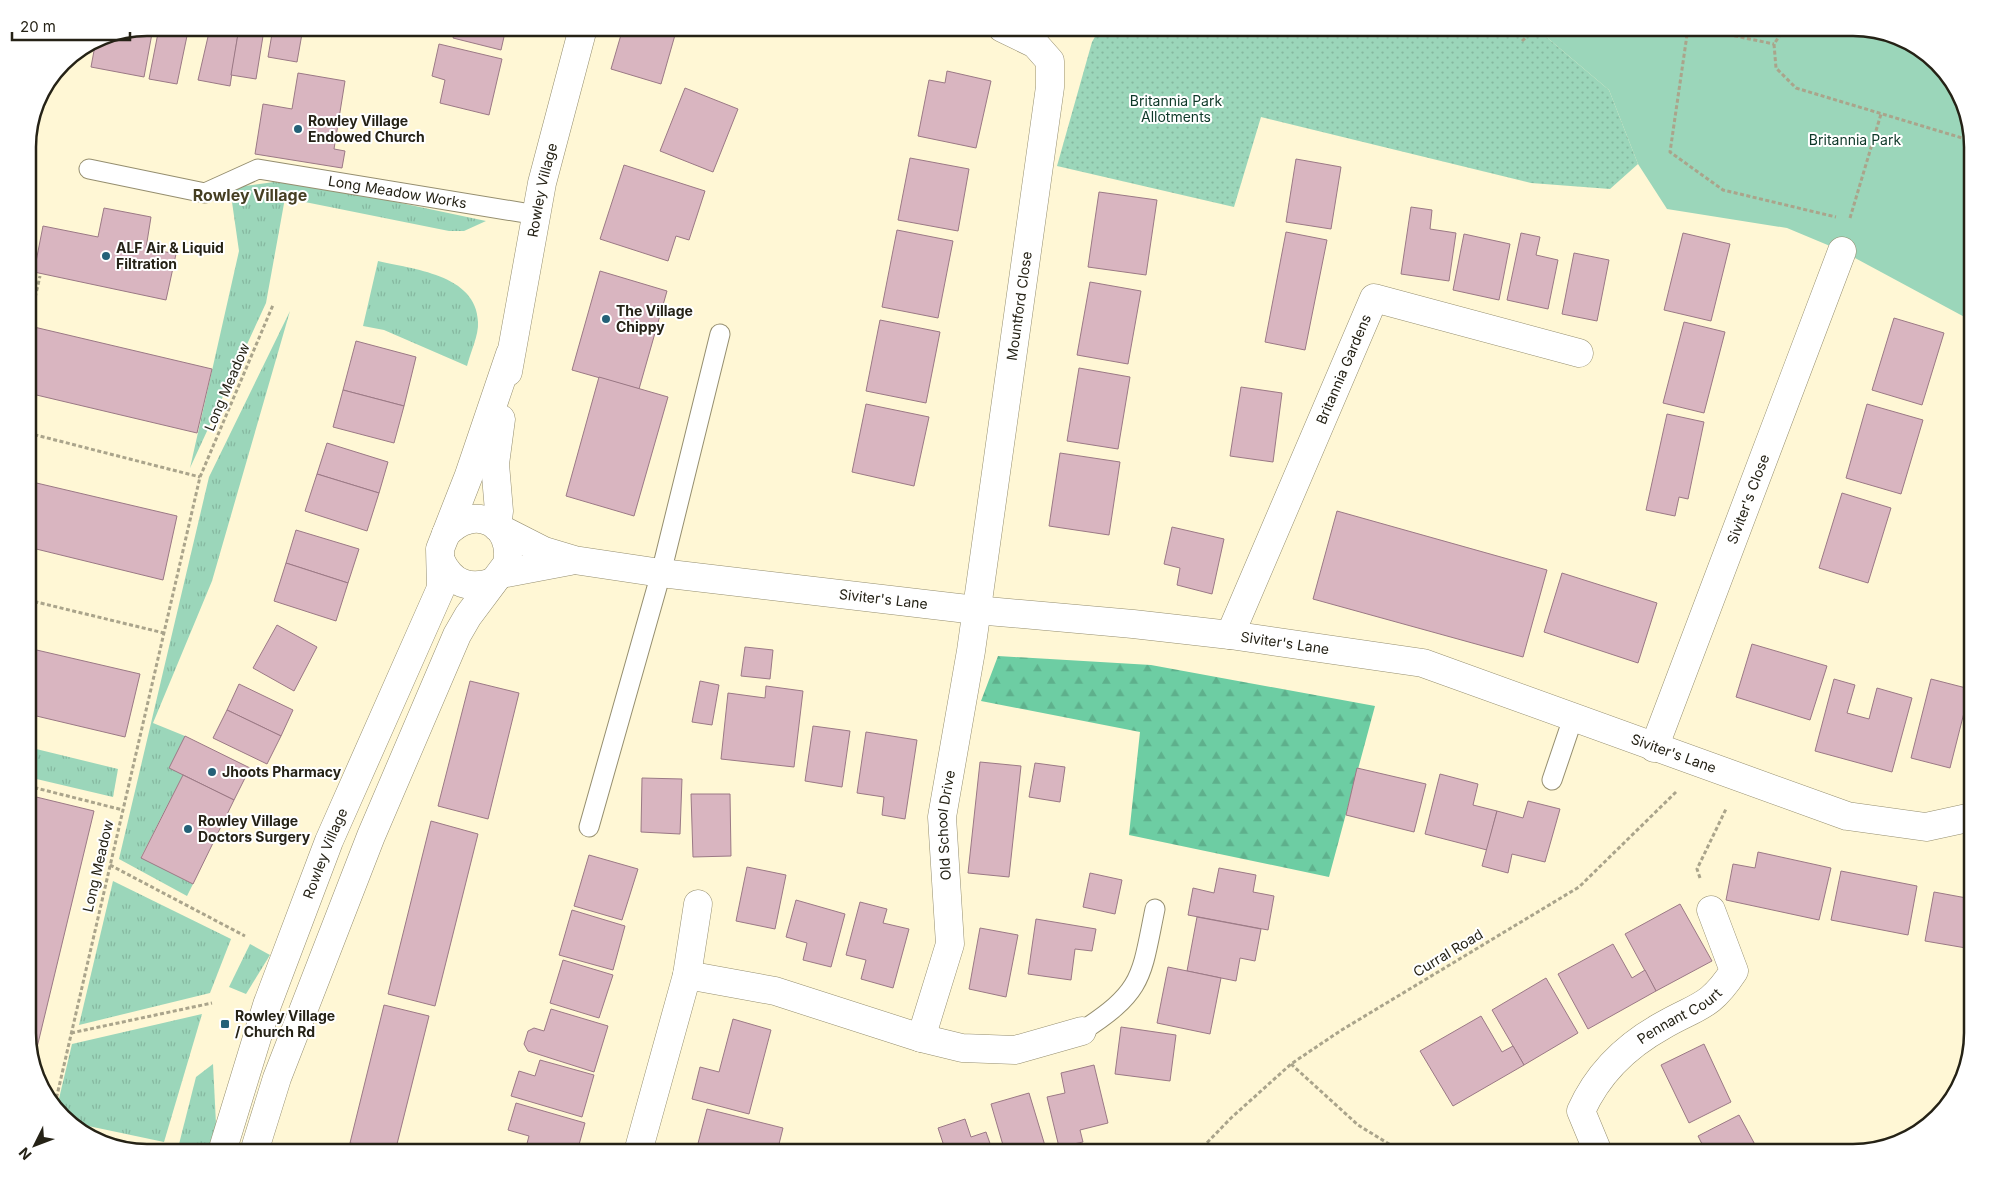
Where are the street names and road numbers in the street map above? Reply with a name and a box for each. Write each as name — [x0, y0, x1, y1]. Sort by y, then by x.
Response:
street label: Rowley Village — [523, 141, 560, 239]
street label: Long Meadow Works — [327, 172, 468, 211]
street label: Mountford Close — [1003, 250, 1035, 362]
street label: Britannia Gardens — [1312, 311, 1374, 427]
street label: Long Meadow — [200, 340, 253, 433]
street label: Siviter's Close — [1723, 452, 1772, 546]
street label: Siviter's Lane — [838, 585, 929, 612]
street label: Siviter's Lane — [1240, 628, 1330, 657]
street label: Siviter's Lane — [1629, 730, 1719, 776]
street label: Old School Drive — [933, 769, 958, 881]
street label: Rowley Village — [299, 805, 350, 901]
street label: Long Meadow — [79, 818, 116, 914]
street label: Curral Road — [1410, 925, 1486, 980]
street label: Pennant Court — [1634, 984, 1725, 1047]

